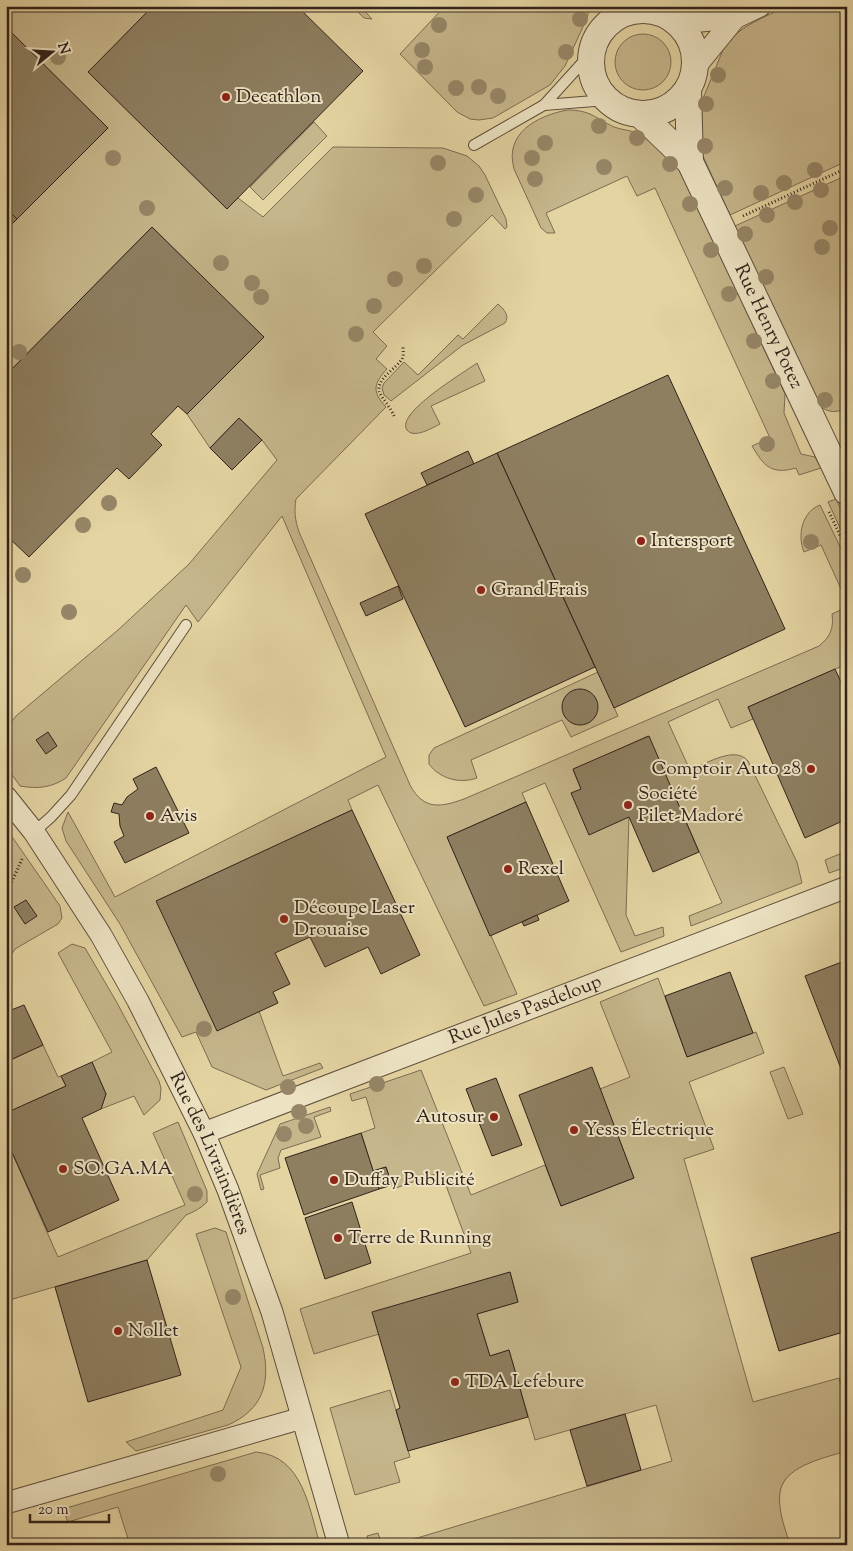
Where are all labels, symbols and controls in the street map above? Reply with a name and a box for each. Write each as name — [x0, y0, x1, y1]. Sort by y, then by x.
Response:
north arrow — [28, 28, 78, 78]
text: N — [51, 40, 74, 57]
place label: Decathlon — [236, 84, 321, 111]
marker: Decathlon — [220, 91, 232, 103]
street label: Rue Henry Potez — [727, 260, 809, 393]
place label: Intersport — [651, 528, 733, 555]
marker: Intersport — [635, 535, 647, 547]
place label: Grand Frais — [491, 577, 587, 604]
marker: Grand Frais — [475, 584, 487, 596]
place label: Comptoir Auto 28 — [651, 756, 801, 783]
marker: Comptoir Auto 28 — [805, 763, 817, 775]
place label: Société Pilet-Madoré — [638, 781, 743, 830]
marker: Société Pilet-Madoré — [622, 799, 634, 811]
place label: Avis — [160, 803, 197, 830]
marker: Avis — [144, 810, 156, 822]
place label: Rexel — [518, 856, 564, 883]
marker: Rexel — [502, 863, 514, 875]
place label: Découpe Laser Drouaise — [294, 895, 415, 944]
marker: Découpe Laser Drouaise — [278, 913, 290, 925]
street label: Rue Jules Pasdeloup — [445, 969, 606, 1052]
street label: Rue des Livraindières — [162, 1067, 257, 1239]
place label: Autosur — [416, 1104, 484, 1131]
marker: Autosur — [488, 1111, 500, 1123]
place label: Yesss Électrique — [584, 1117, 714, 1144]
marker: Yesss Électrique — [568, 1124, 580, 1136]
place label: SO.GA.MA — [73, 1156, 174, 1183]
marker: SO.GA.MA — [57, 1163, 69, 1175]
place label: Duffay Publicité — [344, 1167, 475, 1194]
marker: Duffay Publicité — [328, 1174, 340, 1186]
place label: Terre de Running — [348, 1225, 491, 1252]
marker: Terre de Running — [332, 1232, 344, 1244]
place label: Nollet — [128, 1318, 179, 1345]
marker: Nollet — [112, 1325, 124, 1337]
place label: TDA Lefebure — [465, 1369, 585, 1396]
marker: TDA Lefebure — [449, 1376, 461, 1388]
scale bar — [30, 1491, 109, 1523]
text: 20 m — [38, 1500, 69, 1521]

